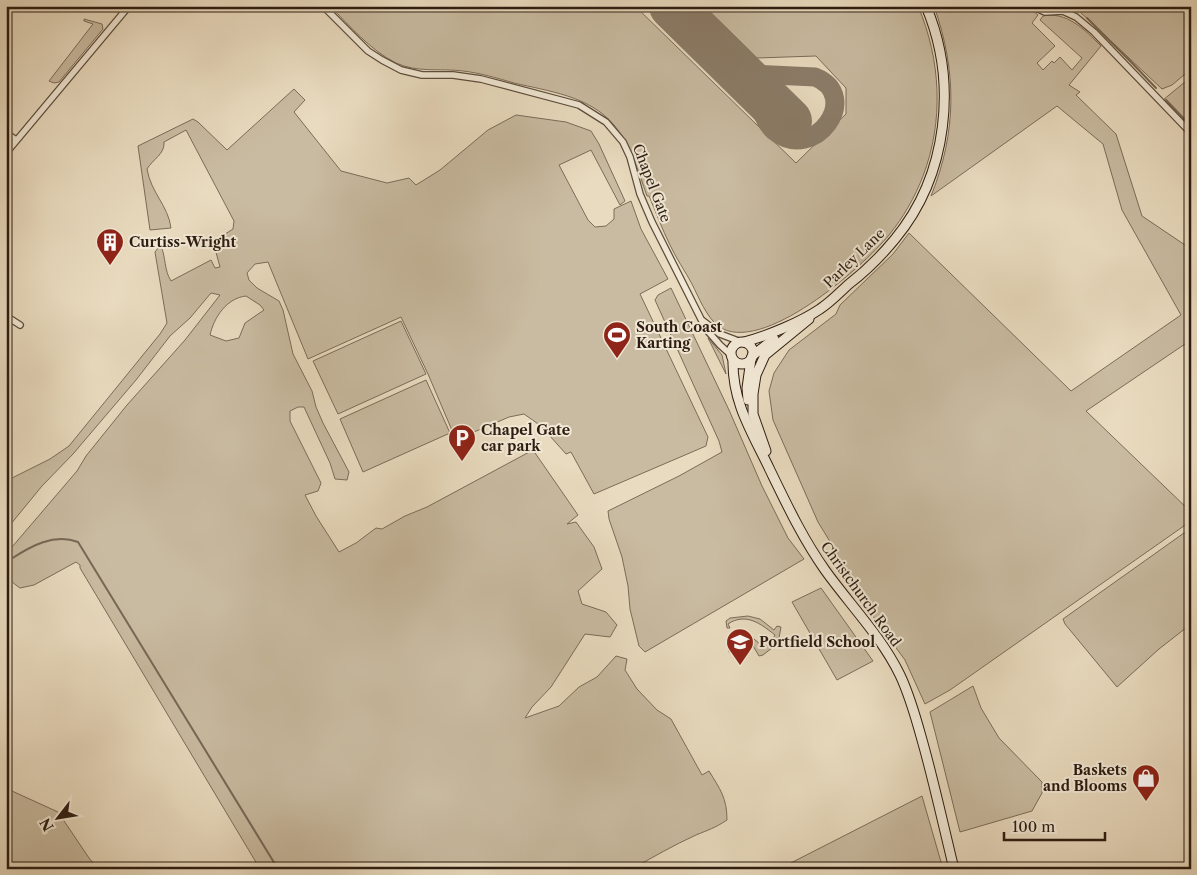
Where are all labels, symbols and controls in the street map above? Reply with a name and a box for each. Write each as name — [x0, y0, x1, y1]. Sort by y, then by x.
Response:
street label: Chapel Gate — [629, 141, 675, 225]
street label: Parley Lane — [820, 224, 889, 292]
building icon: Curtiss-Wright — [95, 227, 125, 266]
place label: Curtiss-Wright — [129, 233, 237, 251]
place label: South Coast Karting — [636, 318, 723, 352]
sports icon: South Coast Karting — [602, 320, 632, 359]
place label: Chapel Gate car park — [481, 421, 570, 455]
parking icon: Chapel Gate car park — [447, 423, 477, 462]
street label: Christchurch Road — [817, 538, 905, 650]
school or university icon: Portfield School — [725, 627, 755, 666]
place label: Portfield School — [759, 633, 875, 651]
place label: Baskets and Blooms — [1043, 761, 1127, 795]
shop icon: Baskets and Blooms — [1131, 763, 1161, 802]
north arrow — [32, 792, 82, 842]
scale bar — [1004, 810, 1106, 842]
text: N — [36, 815, 58, 835]
text: 100 m — [1012, 817, 1055, 836]

